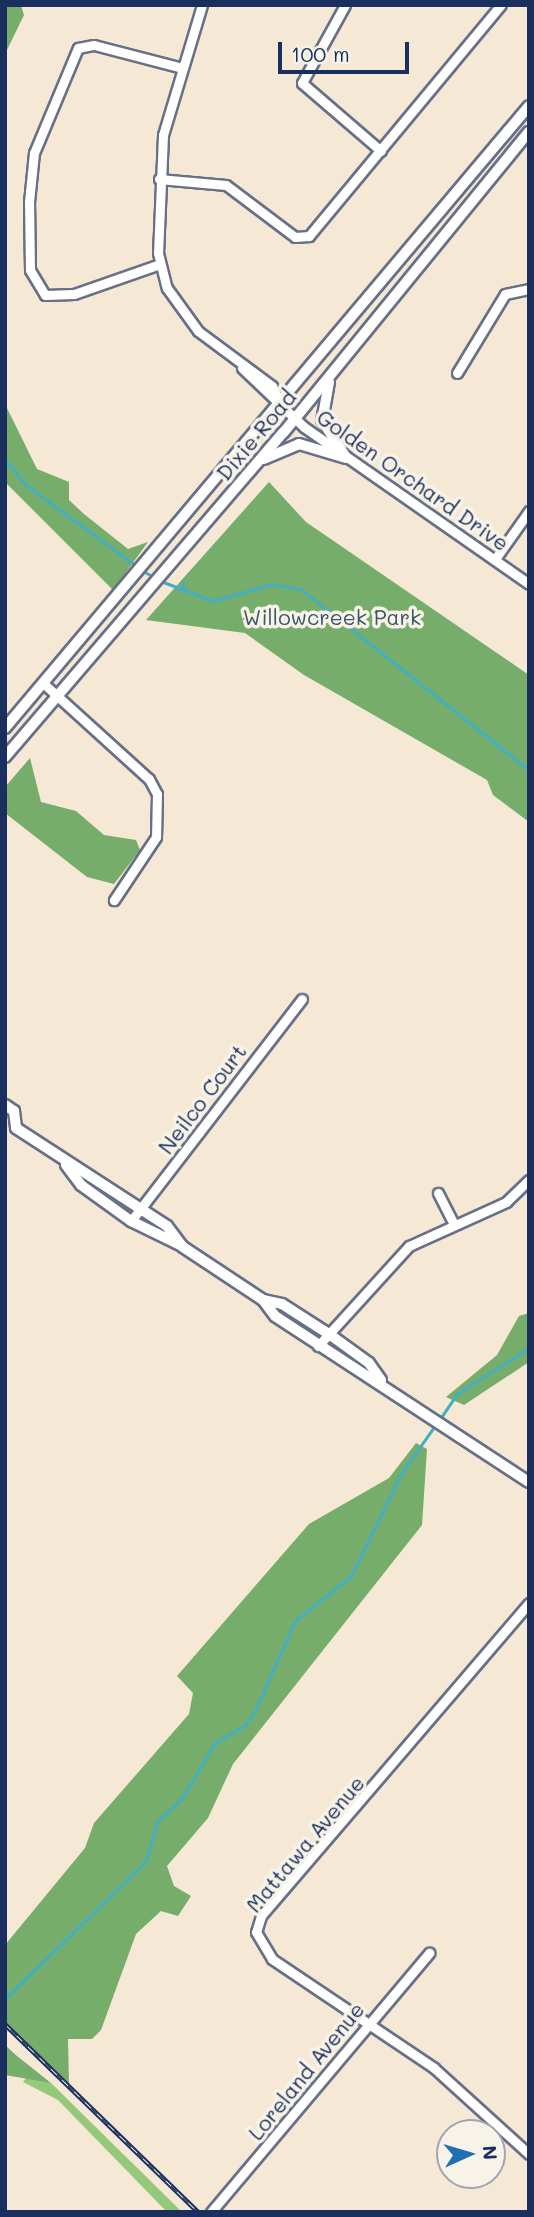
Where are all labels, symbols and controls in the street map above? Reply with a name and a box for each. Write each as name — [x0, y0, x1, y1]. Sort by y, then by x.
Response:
scale bar — [282, 28, 413, 72]
text: 100 m — [291, 40, 350, 67]
street label: Dixie Road — [211, 385, 301, 485]
street label: Golden Orchard Drive — [312, 404, 514, 556]
park label: Willowcreek Park — [243, 604, 421, 630]
street label: Neilco Court — [153, 1039, 251, 1159]
street label: Mattawa Avenue — [241, 1771, 369, 1917]
street label: Loreland Avenue — [243, 1997, 369, 2145]
north arrow — [436, 2119, 506, 2189]
text: N — [477, 2145, 503, 2161]

